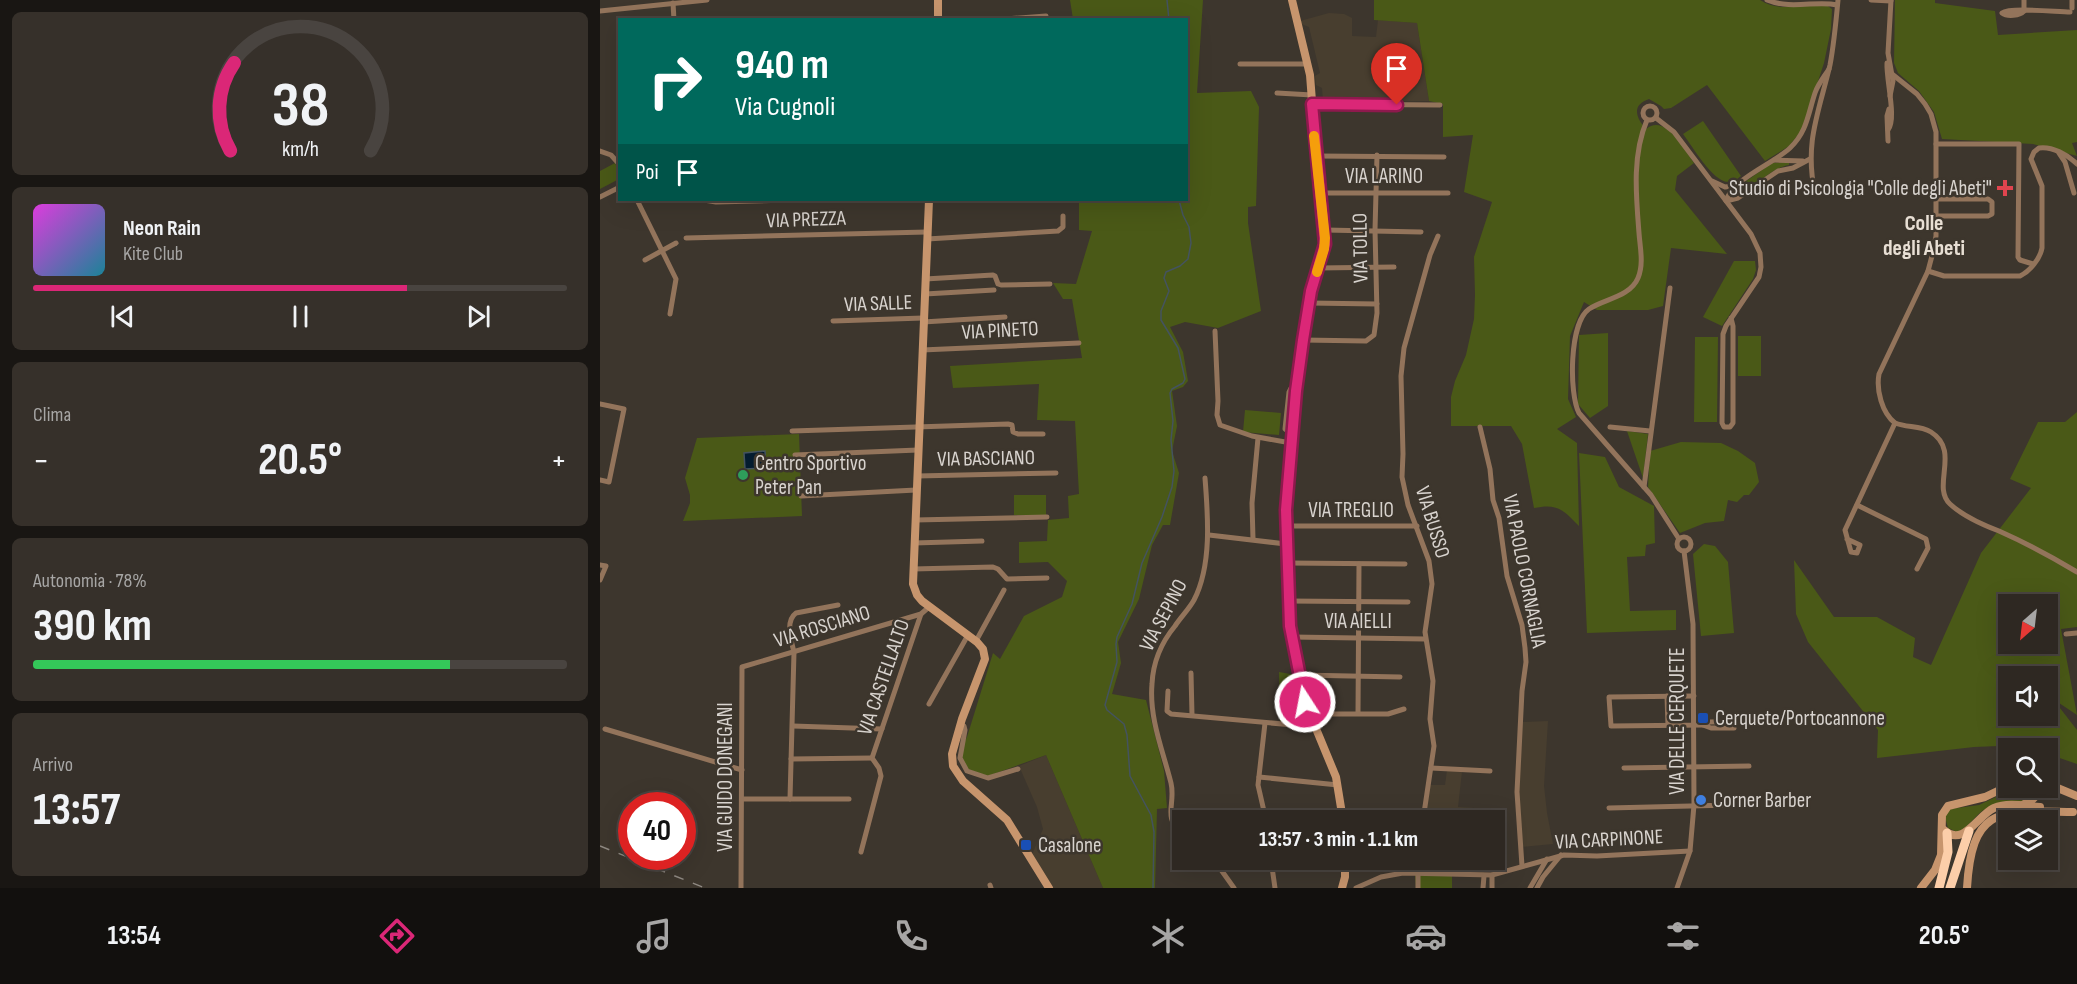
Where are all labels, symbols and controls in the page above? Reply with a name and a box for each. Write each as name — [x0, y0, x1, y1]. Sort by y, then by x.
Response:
text: 940 m — [735, 40, 829, 91]
icon: right — [636, 42, 714, 120]
pin — [1371, 43, 1422, 105]
icon: arrive — [1380, 52, 1413, 85]
text: 38 — [271, 69, 329, 144]
text: Via Cugnoli — [735, 91, 835, 123]
text: km/h — [281, 137, 319, 162]
icon: arrive — [671, 156, 704, 189]
text: Poi — [636, 159, 659, 186]
street label: VIA LARINO — [1345, 164, 1423, 189]
place label: Studio di Psicologia "Colle degli Abeti" — [1729, 176, 1992, 201]
marker: Studio di Psicologia "Colle degli Abeti" — [1996, 179, 2014, 197]
street label: VIA PREZZA — [766, 206, 847, 233]
district label: Colle degli Abeti — [1883, 210, 1965, 262]
street label: VIA TOLLO — [1347, 213, 1374, 283]
text: Neon Rain — [123, 215, 201, 242]
text: Kite Club — [123, 242, 183, 266]
street label: VIA SALLE — [844, 290, 913, 317]
icon: previous — [106, 300, 139, 333]
icon: pause — [284, 300, 317, 333]
icon: next — [462, 300, 495, 333]
street label: VIA PINETO — [961, 316, 1039, 345]
text: Clima — [33, 403, 71, 427]
text: 20.5° — [258, 433, 342, 488]
text: − — [33, 441, 49, 481]
text: + — [551, 441, 567, 481]
street label: VIA BASCIANO — [937, 445, 1035, 472]
place label: Centro Sportivo Peter Pan — [755, 451, 866, 500]
marker: Centro Sportivo Peter Pan — [736, 468, 750, 482]
street label: VIA BUSSO — [1410, 483, 1455, 561]
street label: VIA PAOLO CORNAGLIA — [1497, 492, 1552, 651]
street label: VIA TREGLIO — [1308, 498, 1394, 523]
text: Autonomia · 78% — [33, 569, 147, 593]
street label: VIA SEPINO — [1134, 575, 1193, 655]
north arrow — [1998, 594, 2058, 654]
map controls — [1998, 594, 2058, 870]
text: 390 km — [33, 599, 152, 654]
street label: VIA ROSCIANO — [771, 600, 873, 653]
street label: VIA AIELLI — [1324, 609, 1392, 634]
street label: VIA CASTELLALTO — [852, 616, 915, 738]
street label: VIA DELLE CERQUETE — [1665, 647, 1690, 795]
button: sound — [1998, 666, 2058, 726]
position arrow — [1273, 670, 1337, 734]
street label: VIA GUIDO DONEGANI — [713, 702, 738, 852]
place label: Cerquete/Portocannone — [1715, 706, 1885, 731]
marker: Cerquete/Portocannone — [1696, 711, 1710, 725]
button: search — [1998, 738, 2058, 798]
text: Arrivo — [33, 753, 73, 777]
text: 13:57 — [33, 783, 120, 838]
place label: Corner Barber — [1713, 788, 1811, 813]
speed limit sign: 40 — [618, 792, 696, 870]
marker: Corner Barber — [1694, 793, 1708, 807]
button: layers — [1998, 810, 2058, 870]
street label: VIA CARPINONE — [1554, 824, 1664, 855]
text: 13:57 · 3 min · 1.1 km — [1259, 826, 1418, 853]
place label: Casalone — [1038, 833, 1102, 858]
marker: Casalone — [1019, 838, 1033, 852]
icon: directions — [376, 915, 418, 957]
icon: music — [633, 915, 675, 957]
icon: phone — [890, 915, 932, 957]
icon: climate — [1147, 915, 1189, 957]
icon: car — [1405, 915, 1447, 957]
icon: filters — [1662, 915, 1704, 957]
text: 13:54 — [108, 920, 161, 952]
text: 20.5° — [1919, 920, 1969, 952]

